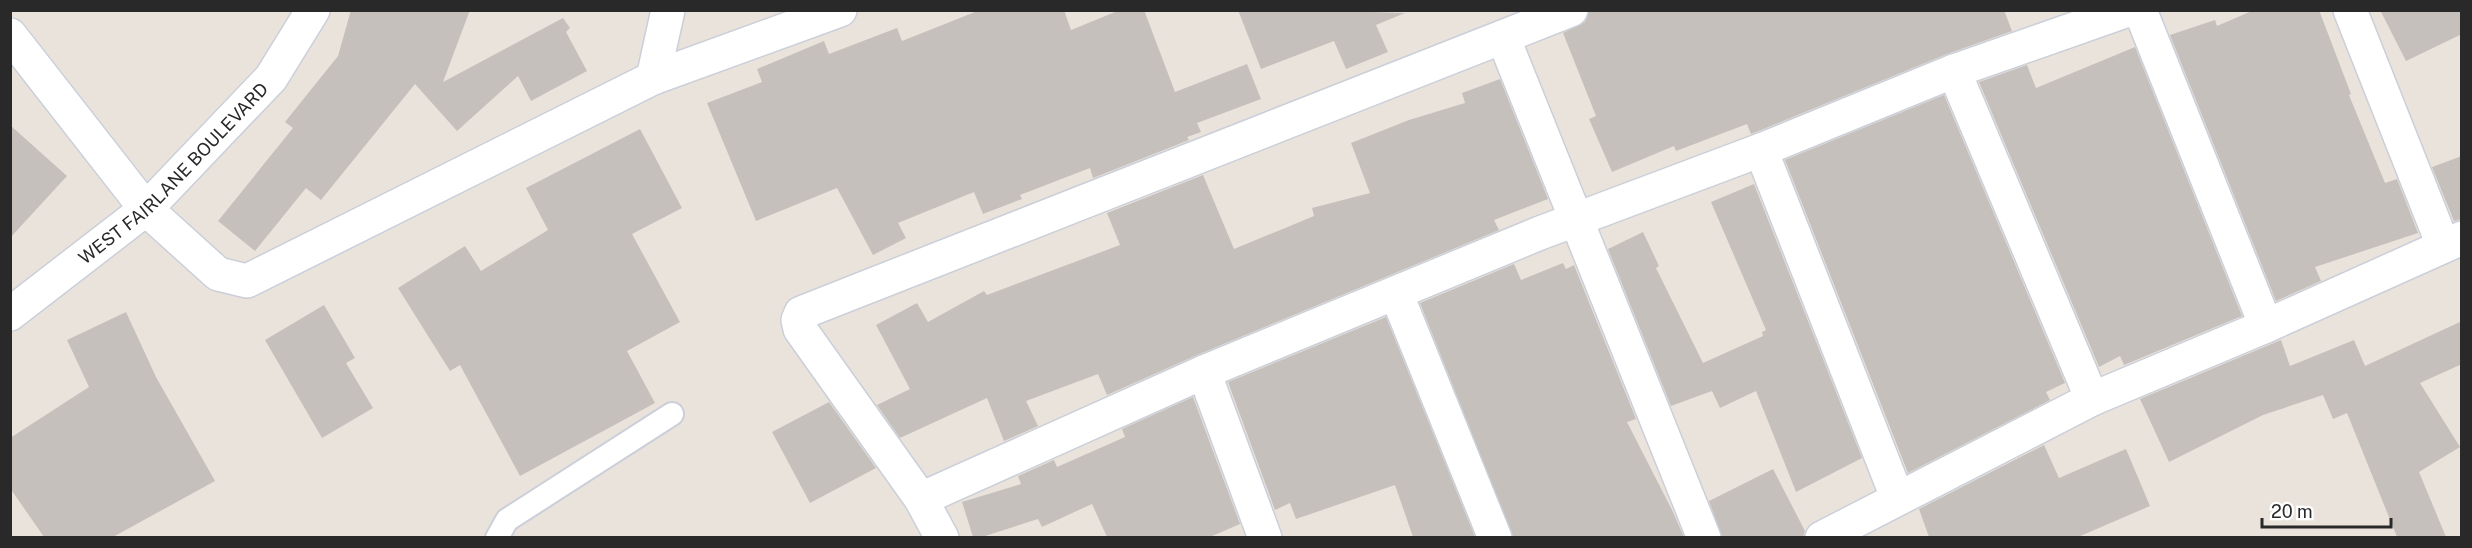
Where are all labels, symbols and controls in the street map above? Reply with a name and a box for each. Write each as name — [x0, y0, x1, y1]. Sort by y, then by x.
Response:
street label: WEST FAIRLANE BOULEVARD — [74, 78, 272, 268]
scale bar — [2262, 491, 2391, 529]
text: 20 m — [2271, 501, 2313, 522]

